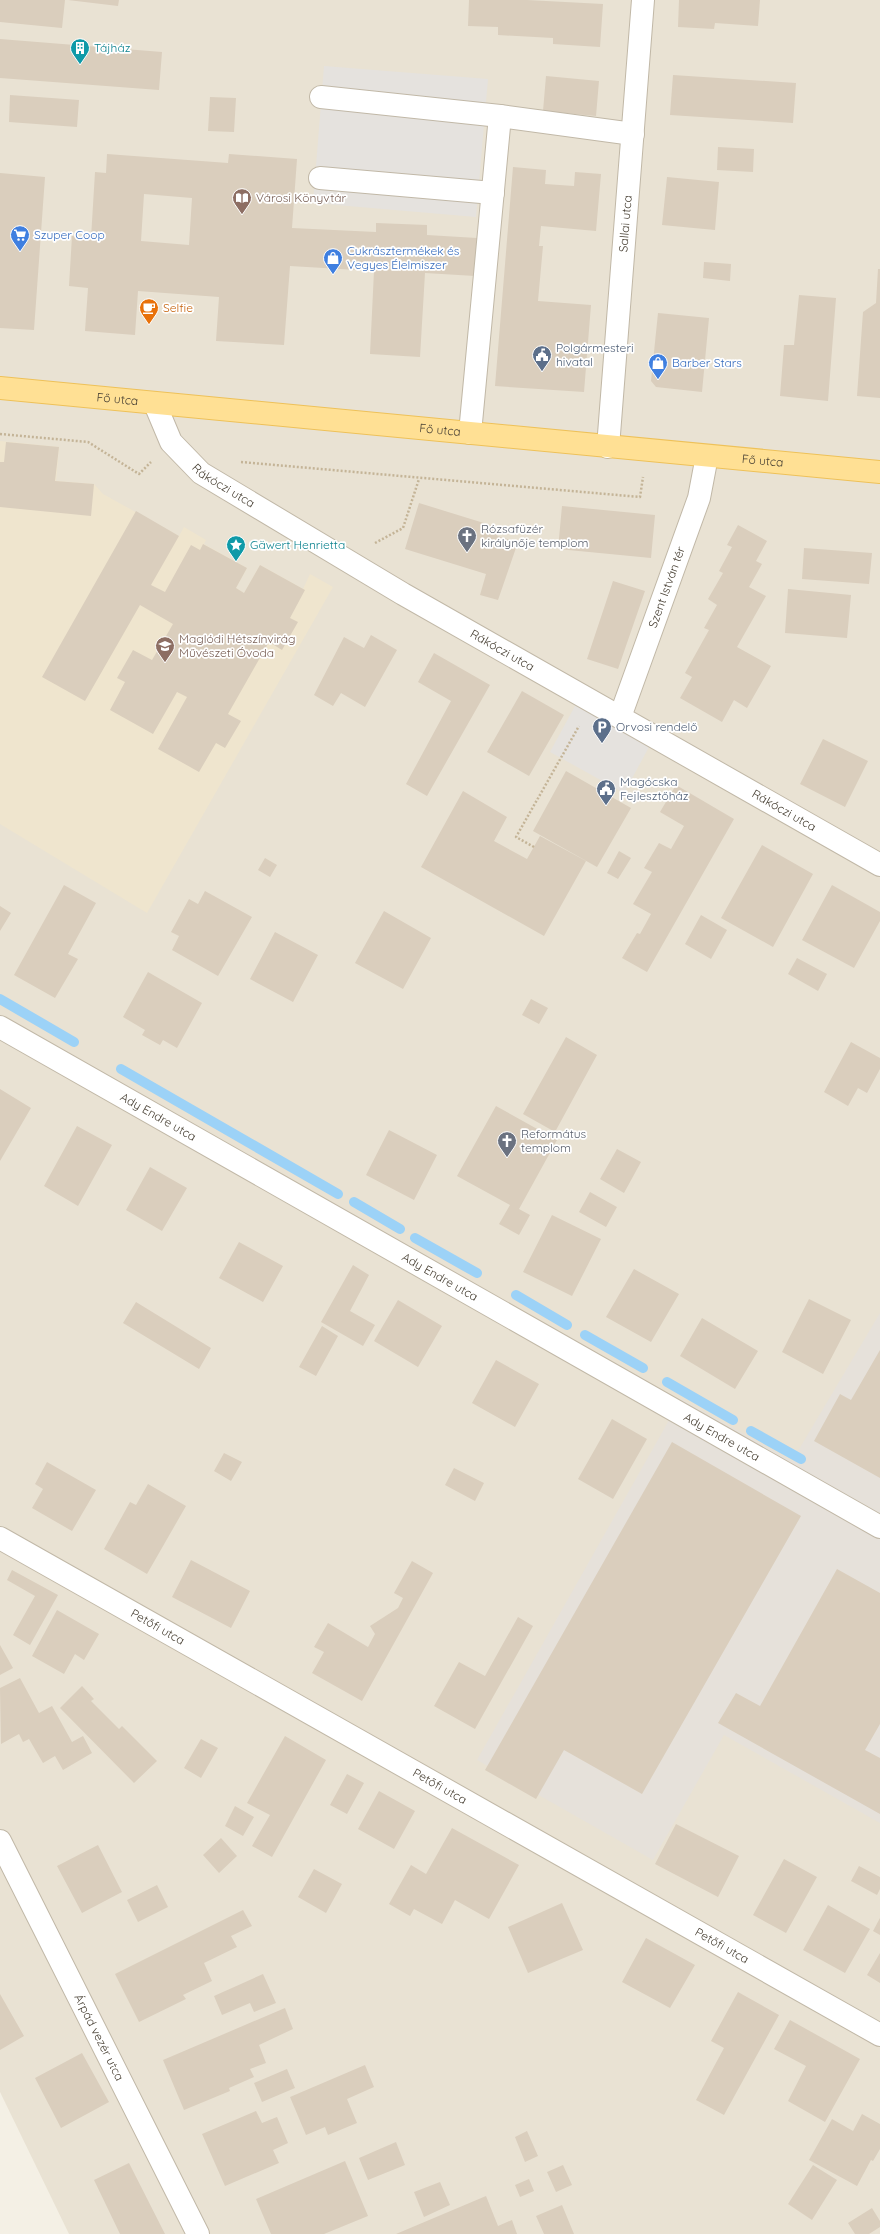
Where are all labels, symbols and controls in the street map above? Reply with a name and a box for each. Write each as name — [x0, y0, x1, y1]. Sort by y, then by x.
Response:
building icon: Tájház — [69, 37, 91, 65]
place label: Tájház — [94, 40, 131, 55]
library icon: Városi Könyvtár — [231, 187, 253, 215]
place label: Városi Könyvtár — [256, 190, 347, 205]
street label: Sallai utca — [615, 195, 635, 253]
supermarket icon: Szuper Coop — [9, 224, 31, 252]
place label: Szuper Coop — [34, 227, 105, 242]
place label: Cukrásztermékek és Vegyes Élelmiszer — [347, 243, 460, 272]
shop icon: Cukrásztermékek és Vegyes Élelmiszer — [322, 247, 344, 275]
cafe icon: Selfie — [138, 297, 160, 325]
place label: Selfie — [163, 300, 193, 315]
place label: Polgármesteri hivatal — [556, 340, 634, 369]
public building icon: Polgármesteri hivatal — [531, 344, 553, 372]
shop icon: Barber Stars — [647, 352, 669, 380]
place label: Barber Stars — [672, 355, 742, 370]
street label: Fő utca — [96, 389, 139, 408]
street label: Fő utca — [419, 420, 462, 439]
street label: Fő utca — [741, 451, 784, 470]
street label: Rákóczi utca — [189, 460, 258, 510]
place label: Rózsafüzér királynője templom — [481, 521, 589, 550]
church icon: Rózsafüzér királynője templom — [456, 525, 478, 553]
place icon: Gäwert Henrietta — [225, 534, 247, 562]
place label: Gäwert Henrietta — [250, 537, 345, 552]
street label: Szent István tér — [645, 544, 688, 630]
street label: Rákóczi utca — [468, 626, 537, 674]
place label: Maglódi Hétszínvirág Művészeti Óvoda — [179, 631, 296, 660]
school or university icon: Maglódi Hétszínvirág Művészeti Óvoda — [154, 635, 176, 663]
parking icon: Orvosi rendelő — [591, 716, 613, 744]
place label: Orvosi rendelő — [616, 719, 698, 734]
place label: Magócska Fejlesztőház — [620, 774, 689, 803]
public building icon: Magócska Fejlesztőház — [595, 778, 617, 806]
street label: Rákóczi utca — [750, 786, 819, 834]
street label: Ady Endre utca — [118, 1089, 199, 1144]
place label: Református templom — [521, 1126, 587, 1155]
church icon: Református templom — [496, 1130, 518, 1158]
street label: Ady Endre utca — [400, 1249, 481, 1304]
street label: Ady Endre utca — [681, 1409, 763, 1464]
street label: Petőfi utca — [128, 1605, 188, 1648]
street label: Petőfi utca — [410, 1765, 470, 1807]
street label: Petőfi utca — [692, 1924, 752, 1966]
street label: Árpád vezér utca — [71, 1991, 128, 2083]

